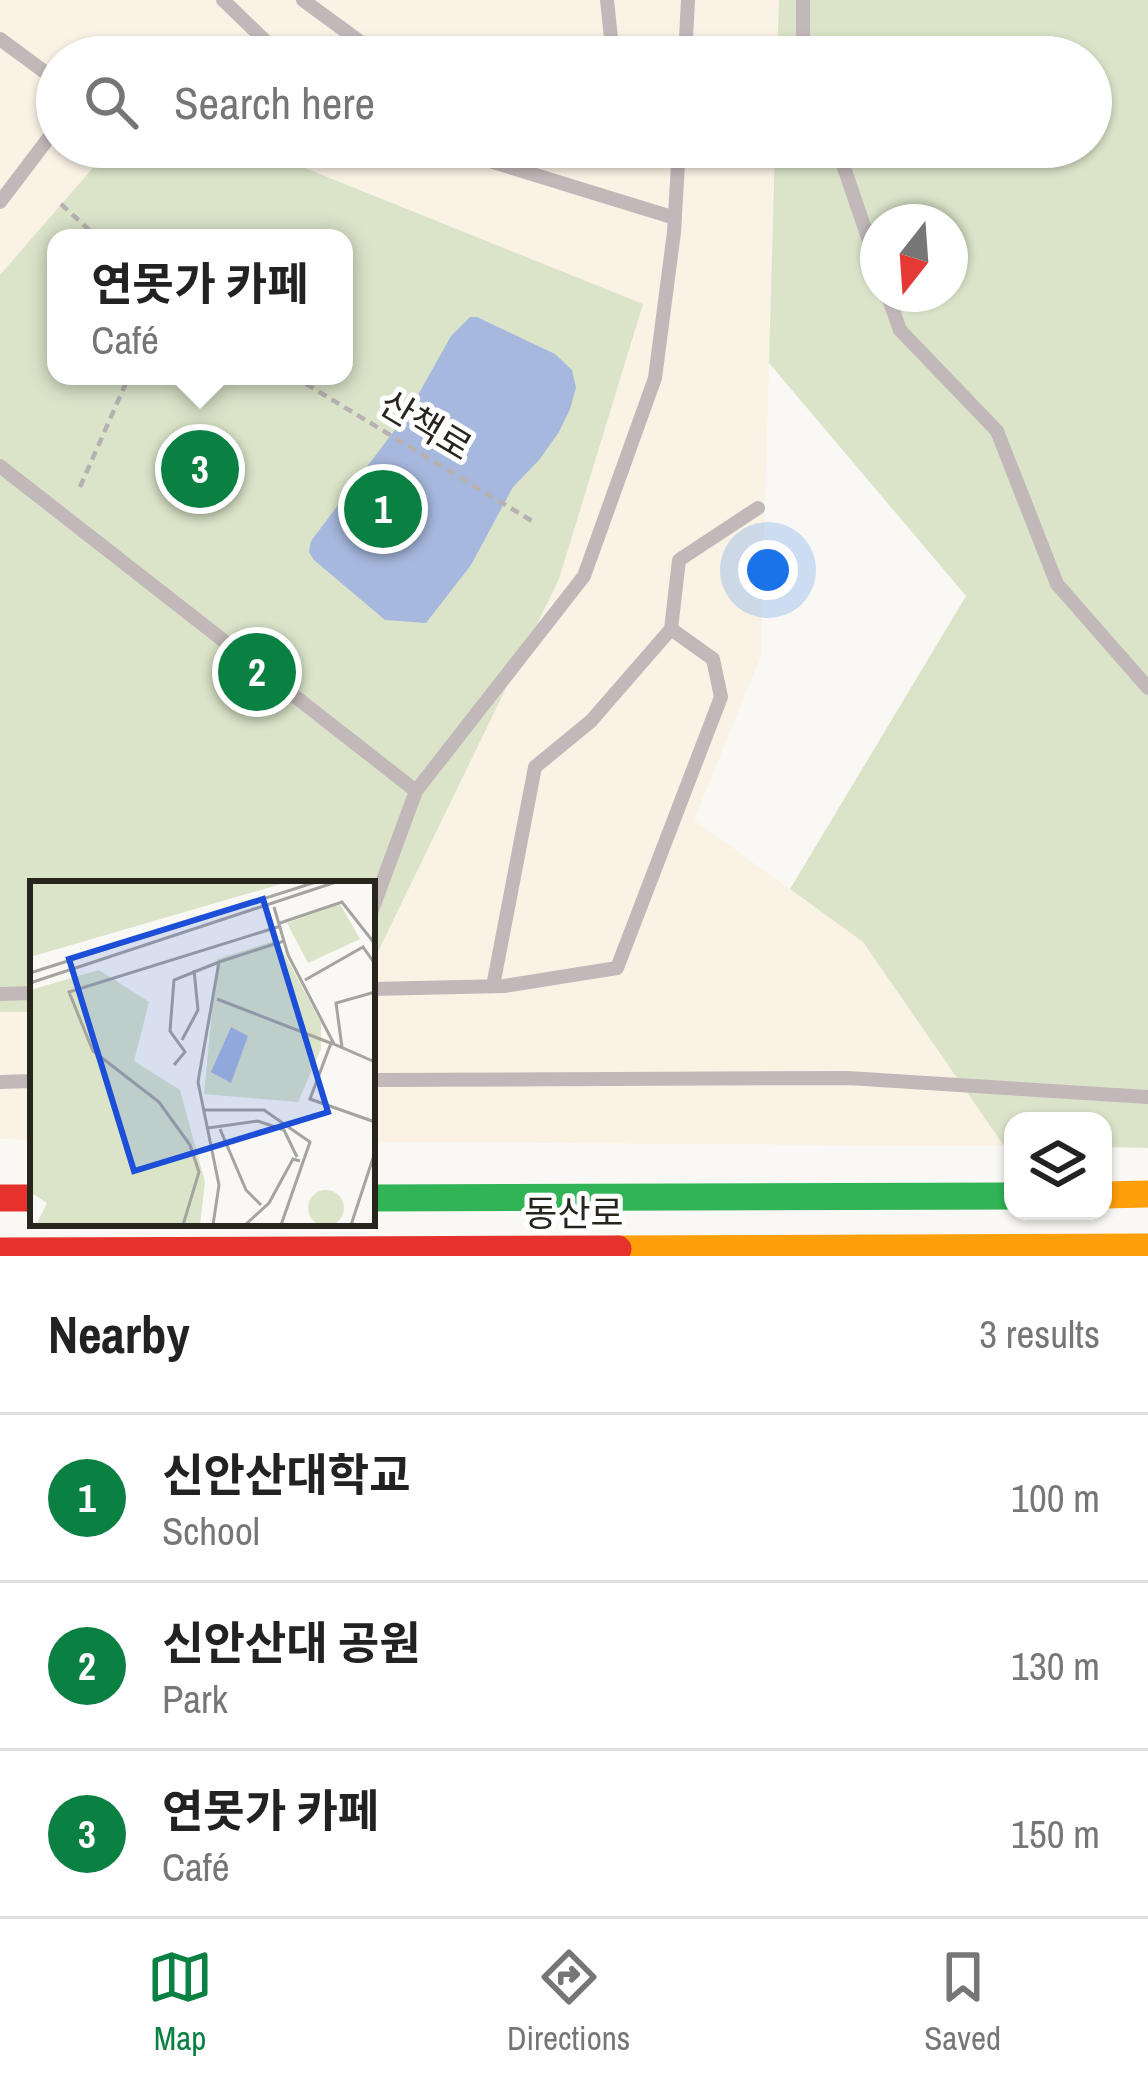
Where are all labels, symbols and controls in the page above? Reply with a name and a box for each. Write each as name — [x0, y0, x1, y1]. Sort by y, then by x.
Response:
search box — [36, 36, 1112, 168]
icon: search — [78, 69, 144, 135]
text: Search here — [174, 72, 375, 133]
north arrow — [860, 204, 968, 312]
popup — [47, 229, 353, 385]
text: 연못가 카페 — [91, 253, 309, 314]
text: Café — [91, 314, 159, 366]
street label: 산책로 — [371, 379, 481, 471]
pin: 3 — [161, 424, 239, 514]
pin: 1 — [344, 464, 422, 554]
your location — [738, 540, 798, 600]
pin: 2 — [218, 627, 296, 717]
inset map — [30, 881, 375, 1226]
map controls — [1004, 1112, 1112, 1220]
button: layers — [1004, 1112, 1112, 1220]
street label: 동산로 — [524, 1189, 624, 1237]
text: Nearby — [48, 1300, 190, 1369]
text: 3 results — [979, 1308, 1100, 1360]
text: 신안산대학교 — [162, 1444, 410, 1505]
text: 1 — [78, 1472, 96, 1524]
text: 100 m — [1011, 1472, 1100, 1524]
text: School — [162, 1505, 260, 1557]
text: 신안산대 공원 — [162, 1612, 421, 1673]
text: 2 — [78, 1640, 96, 1692]
text: 130 m — [1011, 1640, 1100, 1692]
text: Park — [162, 1673, 228, 1725]
text: 연못가 카페 — [162, 1780, 379, 1841]
text: 3 — [78, 1808, 96, 1860]
text: 150 m — [1011, 1808, 1100, 1860]
text: Café — [162, 1841, 230, 1893]
tab: Map — [147, 1944, 213, 2060]
tab: Directions — [507, 1944, 630, 2060]
tab: Saved — [924, 1944, 1001, 2060]

